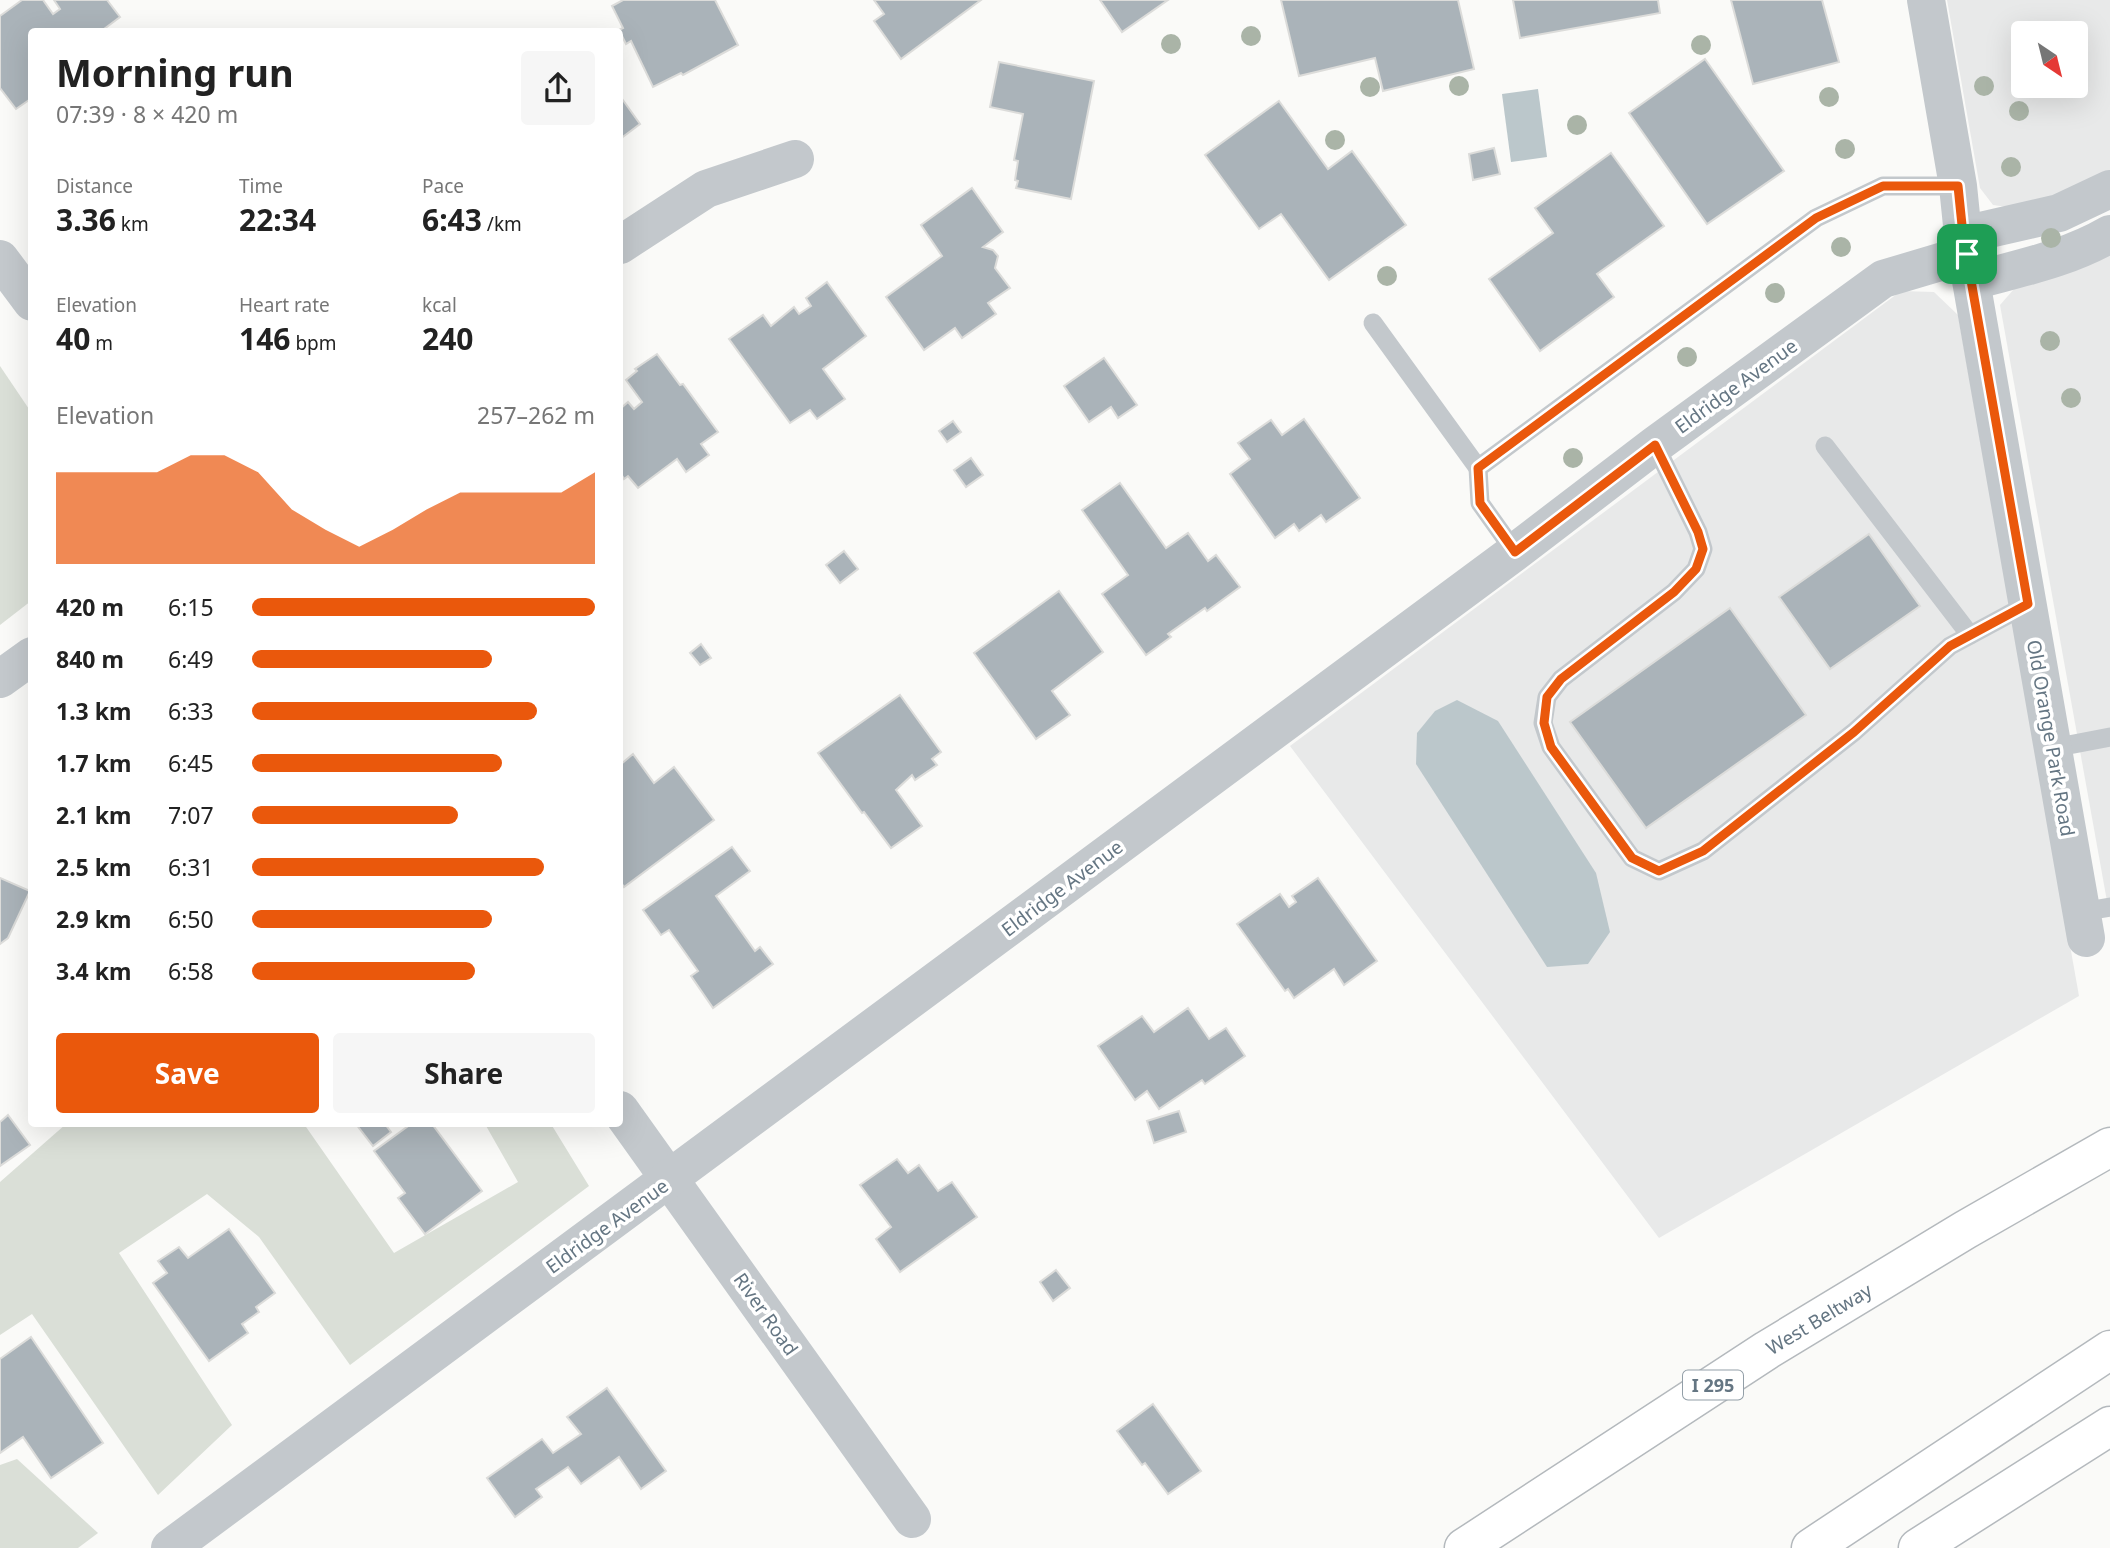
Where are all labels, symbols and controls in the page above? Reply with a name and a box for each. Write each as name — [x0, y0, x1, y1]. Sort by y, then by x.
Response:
north arrow — [2011, 21, 2088, 98]
map controls — [2011, 21, 2088, 98]
text: Morning run — [56, 46, 294, 98]
button: share — [521, 51, 595, 125]
text: 07:39 · 8 × 420 m — [56, 98, 238, 130]
text: Distance — [56, 173, 133, 199]
text: Time — [239, 173, 283, 199]
text: Pace — [422, 173, 464, 199]
text: 3.36 — [56, 199, 116, 240]
text: 22:34 — [239, 199, 316, 240]
text: 6:43 — [422, 199, 482, 240]
text: km — [116, 211, 149, 237]
text: /km — [482, 211, 522, 237]
pin — [1937, 224, 1997, 284]
icon: arrive — [1948, 235, 1986, 273]
text: Elevation — [56, 292, 137, 318]
text: Heart rate — [239, 292, 330, 318]
text: kcal — [422, 292, 457, 318]
text: 40 — [56, 318, 90, 359]
text: 146 — [239, 318, 290, 359]
text: 240 — [422, 318, 473, 359]
text: m — [90, 330, 113, 356]
text: bpm — [290, 330, 337, 356]
street label: Eldridge Avenue — [1669, 333, 1803, 439]
text: Elevation — [56, 399, 154, 431]
text: 257–262 m — [477, 399, 595, 431]
text: 420 m — [56, 591, 124, 623]
text: 6:15 — [168, 591, 214, 623]
street label: Old Orange Park Road — [2021, 638, 2081, 838]
text: 840 m — [56, 643, 124, 675]
text: 6:49 — [168, 643, 214, 675]
text: 1.3 km — [56, 695, 131, 727]
text: 6:33 — [168, 695, 214, 727]
text: 1.7 km — [56, 747, 131, 779]
text: 6:45 — [168, 747, 214, 779]
text: 2.1 km — [56, 799, 131, 831]
text: 7:07 — [168, 799, 214, 831]
street label: Eldridge Avenue — [996, 834, 1128, 942]
text: 2.5 km — [56, 851, 131, 883]
text: 6:31 — [168, 851, 214, 883]
text: 2.9 km — [56, 903, 131, 935]
text: 6:50 — [168, 903, 214, 935]
text: 3.4 km — [56, 955, 131, 987]
text: 6:58 — [168, 955, 214, 987]
button: Save — [56, 1033, 319, 1113]
button: Share — [333, 1033, 595, 1113]
street label: Eldridge Avenue — [540, 1173, 674, 1279]
street label: River Road — [728, 1267, 804, 1361]
street label: West Beltway — [1761, 1277, 1877, 1361]
road number: I 295 — [1683, 1370, 1743, 1400]

